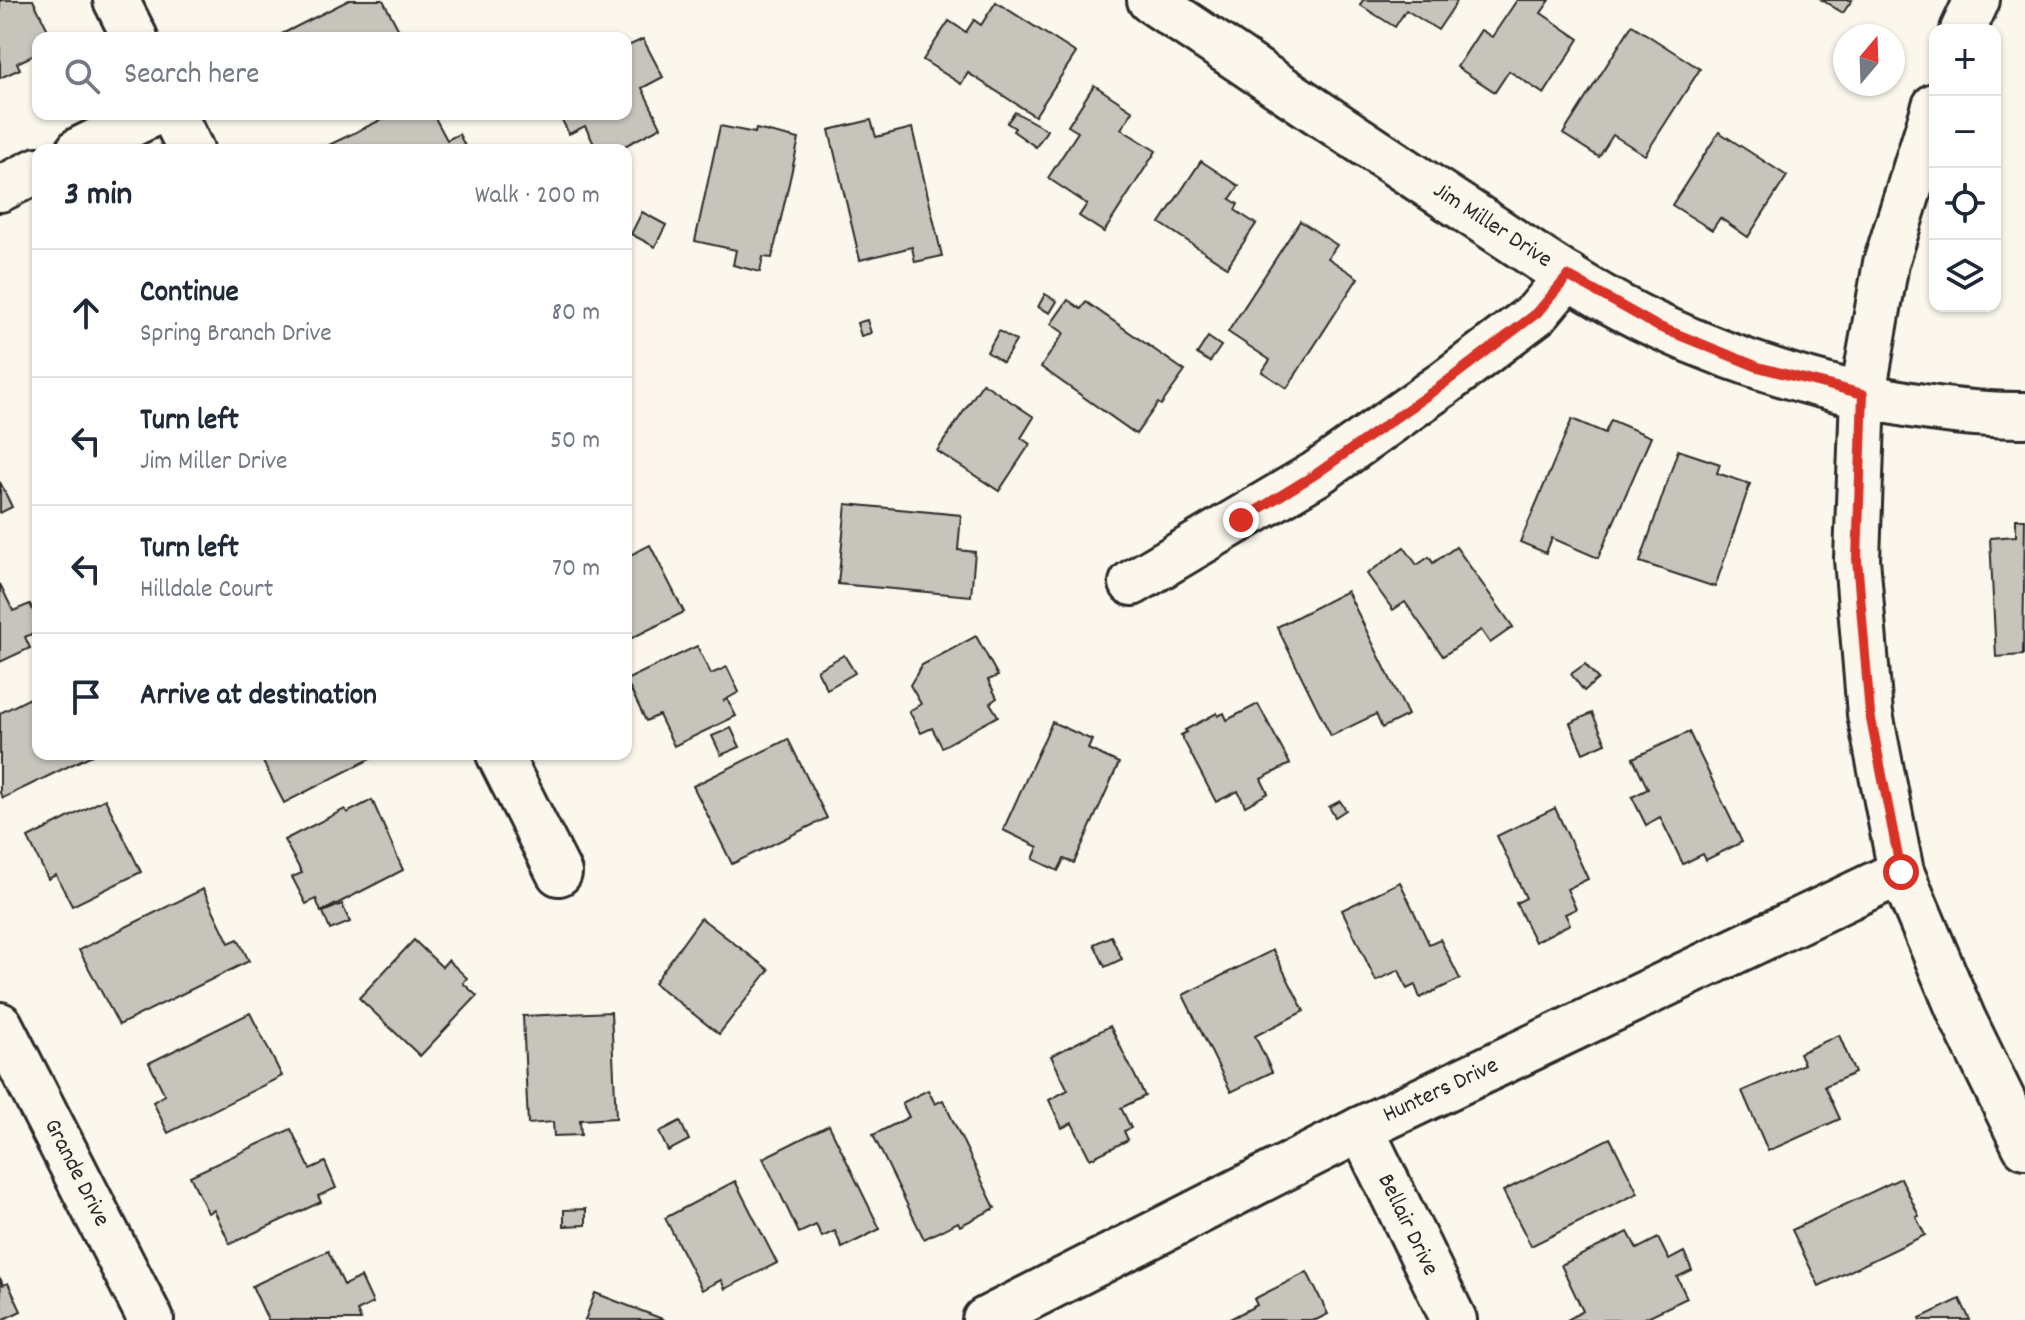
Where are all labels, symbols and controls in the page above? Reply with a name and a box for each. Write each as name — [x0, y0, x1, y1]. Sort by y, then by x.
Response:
north arrow — [1833, 24, 1905, 96]
map controls — [1929, 24, 2001, 312]
button: + — [1929, 24, 2001, 96]
search box — [32, 32, 632, 120]
icon: search — [60, 54, 104, 98]
text: Search here — [124, 55, 260, 98]
button: − — [1929, 96, 2001, 168]
button: locate — [1929, 168, 2001, 240]
text: 3 min — [64, 172, 132, 221]
street label: Jim Miller Drive — [1426, 175, 1558, 277]
text: Walk · 200 m — [475, 178, 600, 215]
button: layers — [1929, 240, 2001, 312]
text: Continue — [140, 273, 239, 316]
icon: ahead — [64, 291, 108, 335]
text: 80 m — [552, 295, 600, 332]
text: Spring Branch Drive — [140, 316, 332, 353]
text: Turn left — [140, 401, 239, 444]
icon: left — [64, 419, 108, 463]
text: 50 m — [550, 423, 600, 460]
text: Jim Miller Drive — [140, 444, 288, 481]
route end — [1223, 502, 1259, 538]
text: Turn left — [140, 529, 239, 572]
icon: left — [64, 547, 108, 591]
text: 70 m — [552, 551, 600, 588]
text: Hilldale Court — [140, 572, 273, 609]
icon: arrive — [64, 675, 108, 719]
text: Arrive at destination — [140, 676, 377, 719]
route start — [1883, 854, 1919, 890]
street label: Hunters Drive — [1378, 1049, 1504, 1133]
street label: Grande Drive — [34, 1113, 118, 1233]
street label: Bellair Drive — [1368, 1168, 1446, 1282]

